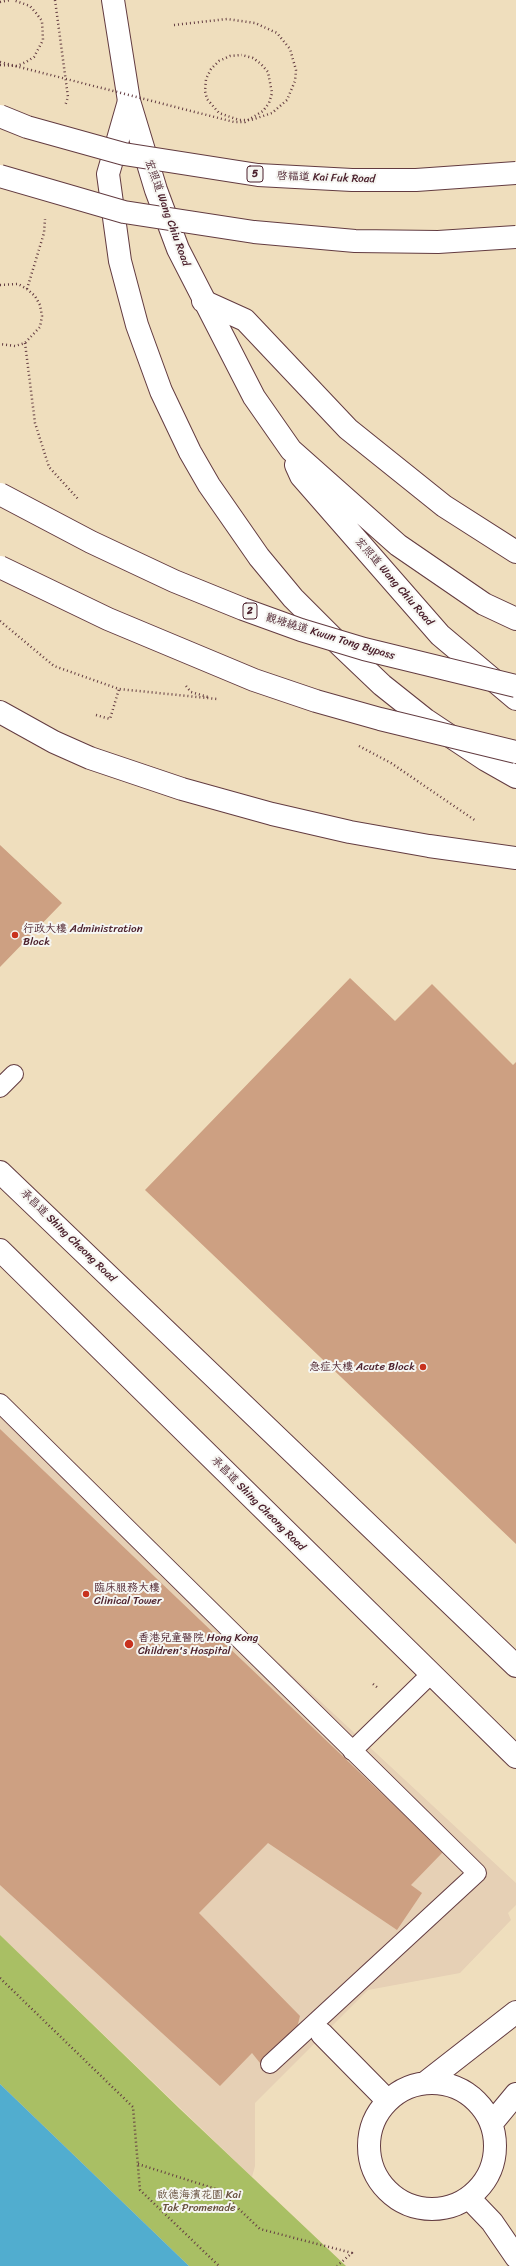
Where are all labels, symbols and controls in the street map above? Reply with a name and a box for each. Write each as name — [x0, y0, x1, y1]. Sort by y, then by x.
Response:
street label: 宏照道 Wang Chiu Road — [142, 158, 192, 268]
road number: 5 — [247, 166, 263, 182]
street label: 啓福道 Kai Fuk Road — [277, 170, 375, 186]
street label: 宏照道 Wang Chiu Road — [352, 535, 436, 629]
road number: 2 — [243, 603, 257, 619]
street label: 觀塘繞道 Kwun Tong Bypass — [264, 611, 396, 663]
place label: 行政大樓 Administration Block — [23, 922, 143, 948]
marker: 行政大樓 Administration Block — [10, 930, 20, 940]
street label: 承昌道 Shing Cheong Road — [17, 1187, 119, 1285]
place label: 急症大樓 Acute Block — [309, 1360, 415, 1374]
marker: 急症大樓 Acute Block — [418, 1362, 428, 1372]
street label: 承昌道 Shing Cheong Road — [208, 1454, 308, 1554]
place label: 臨床服務大樓 Clinical Tower — [94, 1581, 161, 1607]
marker: 臨床服務大樓 Clinical Tower — [81, 1589, 91, 1599]
place label: 香港兒童醫院 Hong Kong Children's Hospital — [138, 1631, 258, 1657]
marker: 香港兒童醫院 Hong Kong Children's Hospital — [123, 1638, 135, 1650]
park label: 啟德海濱花園 Kai Tak Promenade — [157, 2188, 241, 2214]

